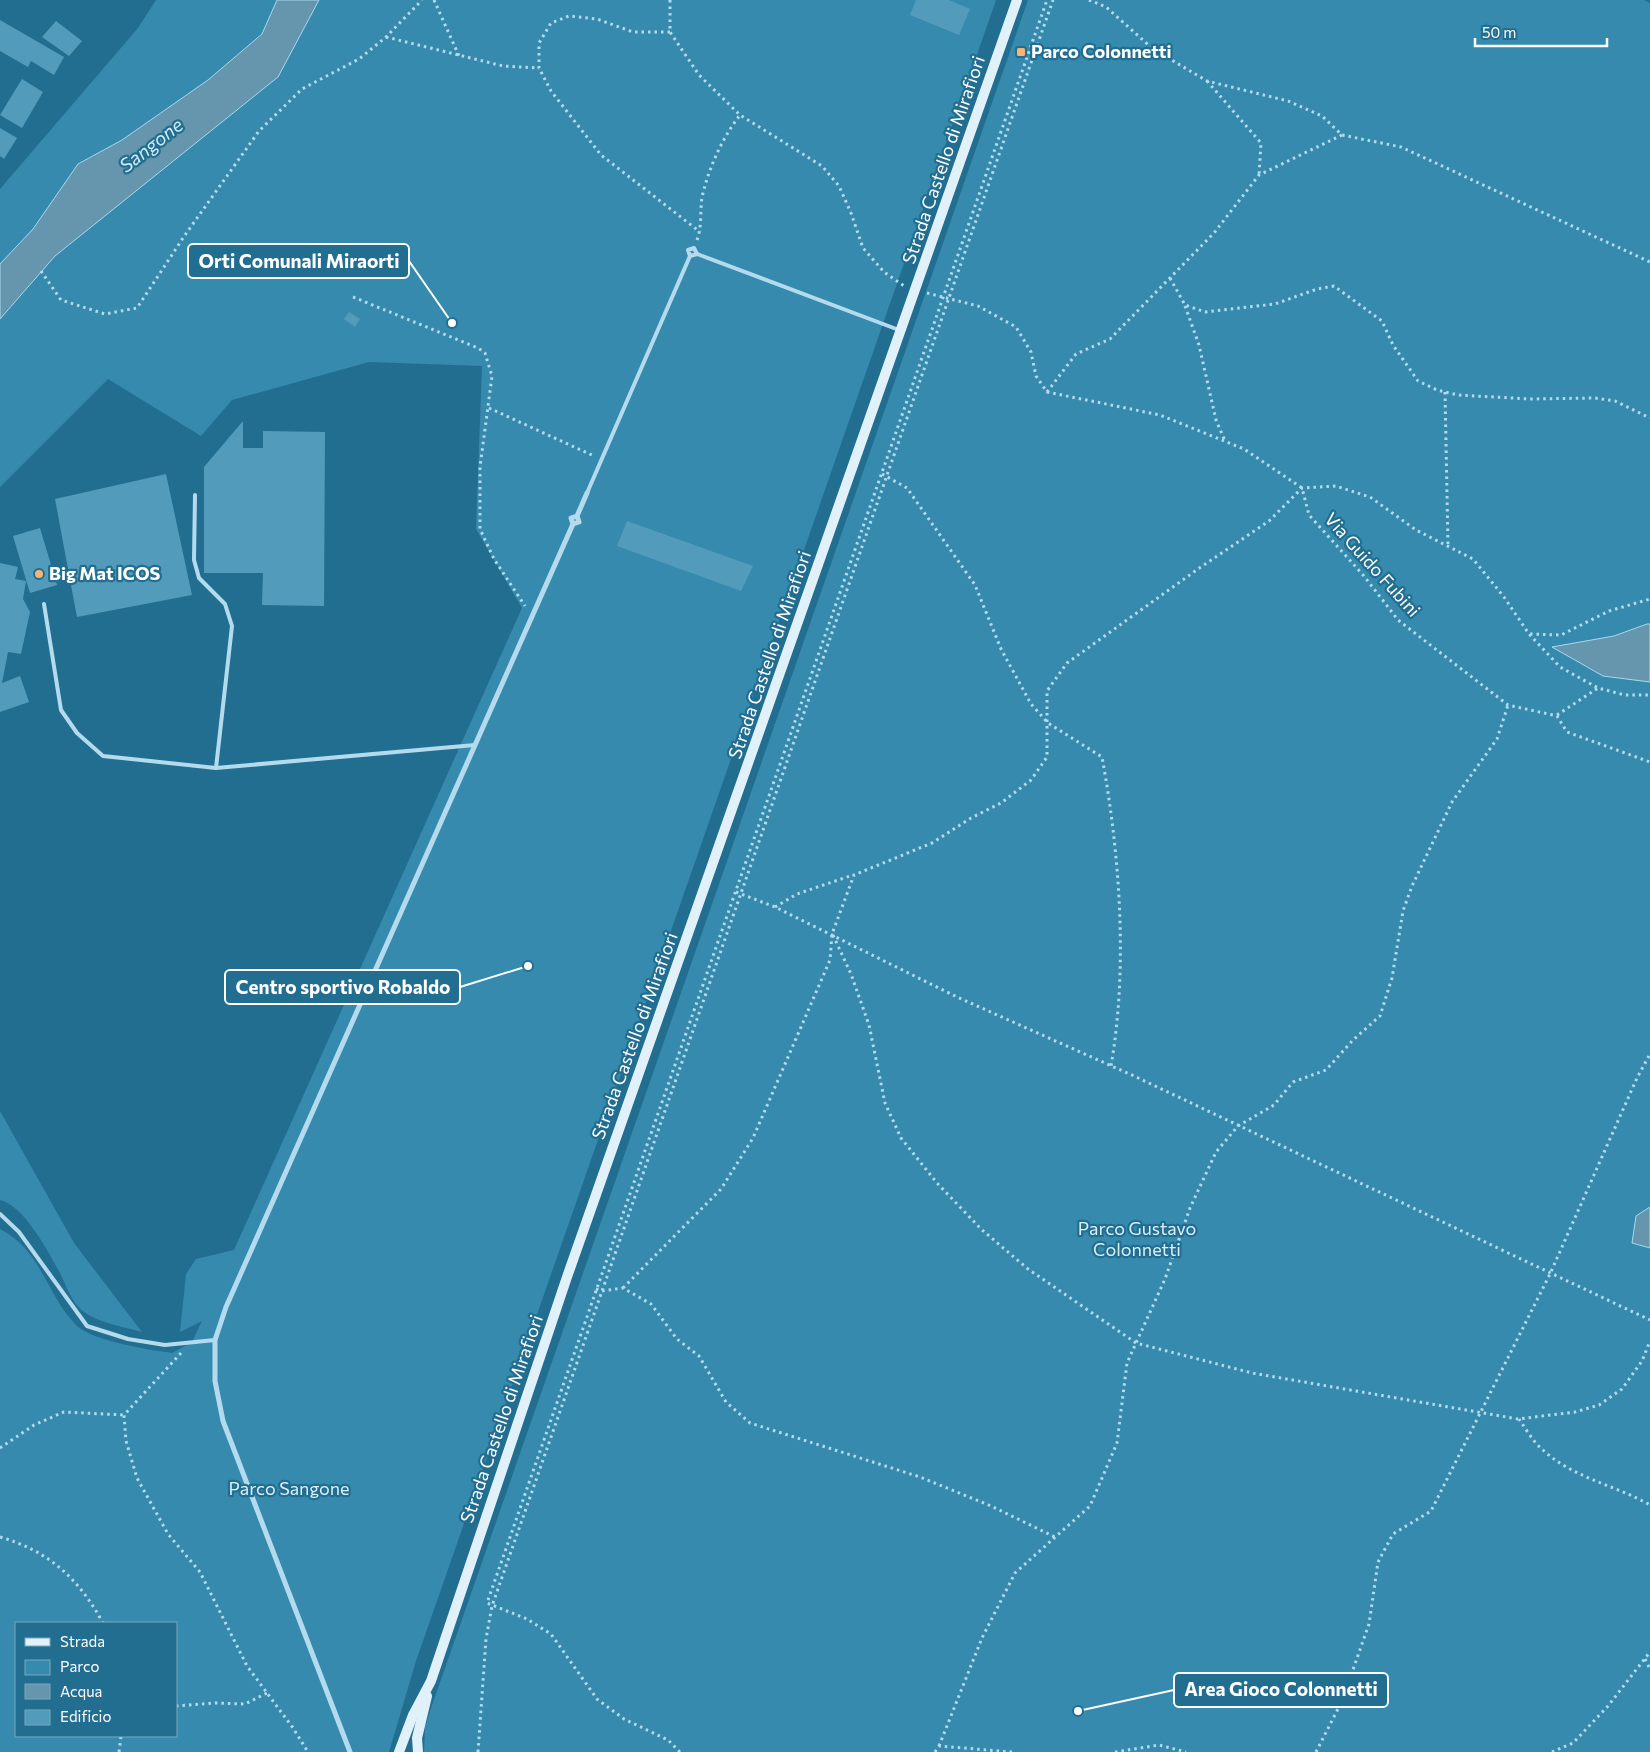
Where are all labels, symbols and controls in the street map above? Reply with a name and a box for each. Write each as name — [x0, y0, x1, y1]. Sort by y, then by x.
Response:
scale bar — [1475, 15, 1608, 47]
text: 50 m — [1482, 23, 1516, 41]
place label: Parco Colonnetti — [1031, 40, 1171, 62]
marker: Parco Colonnetti — [1015, 46, 1027, 58]
street label: Strada Castello di Mirafiori — [897, 53, 989, 267]
water label: Sangone — [114, 113, 187, 177]
callout: Orti Comunali Miraorti — [188, 244, 409, 278]
text: Orti Comunali Miraorti — [199, 249, 399, 272]
street label: Via Guido Fubini — [1320, 508, 1425, 621]
street label: Strada Castello di Mirafiori — [723, 548, 815, 762]
place label: Big Mat ICOS — [49, 562, 161, 584]
marker: Big Mat ICOS — [33, 568, 45, 580]
street label: Strada Castello di Mirafiori — [586, 929, 682, 1142]
callout: Centro sportivo Robaldo — [225, 970, 460, 1004]
text: Centro sportivo Robaldo — [236, 975, 450, 998]
park label: Parco Gustavo Colonnetti — [1078, 1217, 1196, 1260]
street label: Strada Castello di Mirafiori — [455, 1312, 547, 1526]
park label: Parco Sangone — [228, 1477, 350, 1499]
legend — [15, 1622, 178, 1737]
text: Strada — [60, 1632, 105, 1650]
text: Parco — [60, 1657, 99, 1675]
callout: Area Gioco Colonnetti — [1174, 1673, 1388, 1707]
text: Area Gioco Colonnetti — [1184, 1677, 1378, 1700]
text: Acqua — [60, 1682, 102, 1700]
text: Edificio — [60, 1707, 111, 1725]

